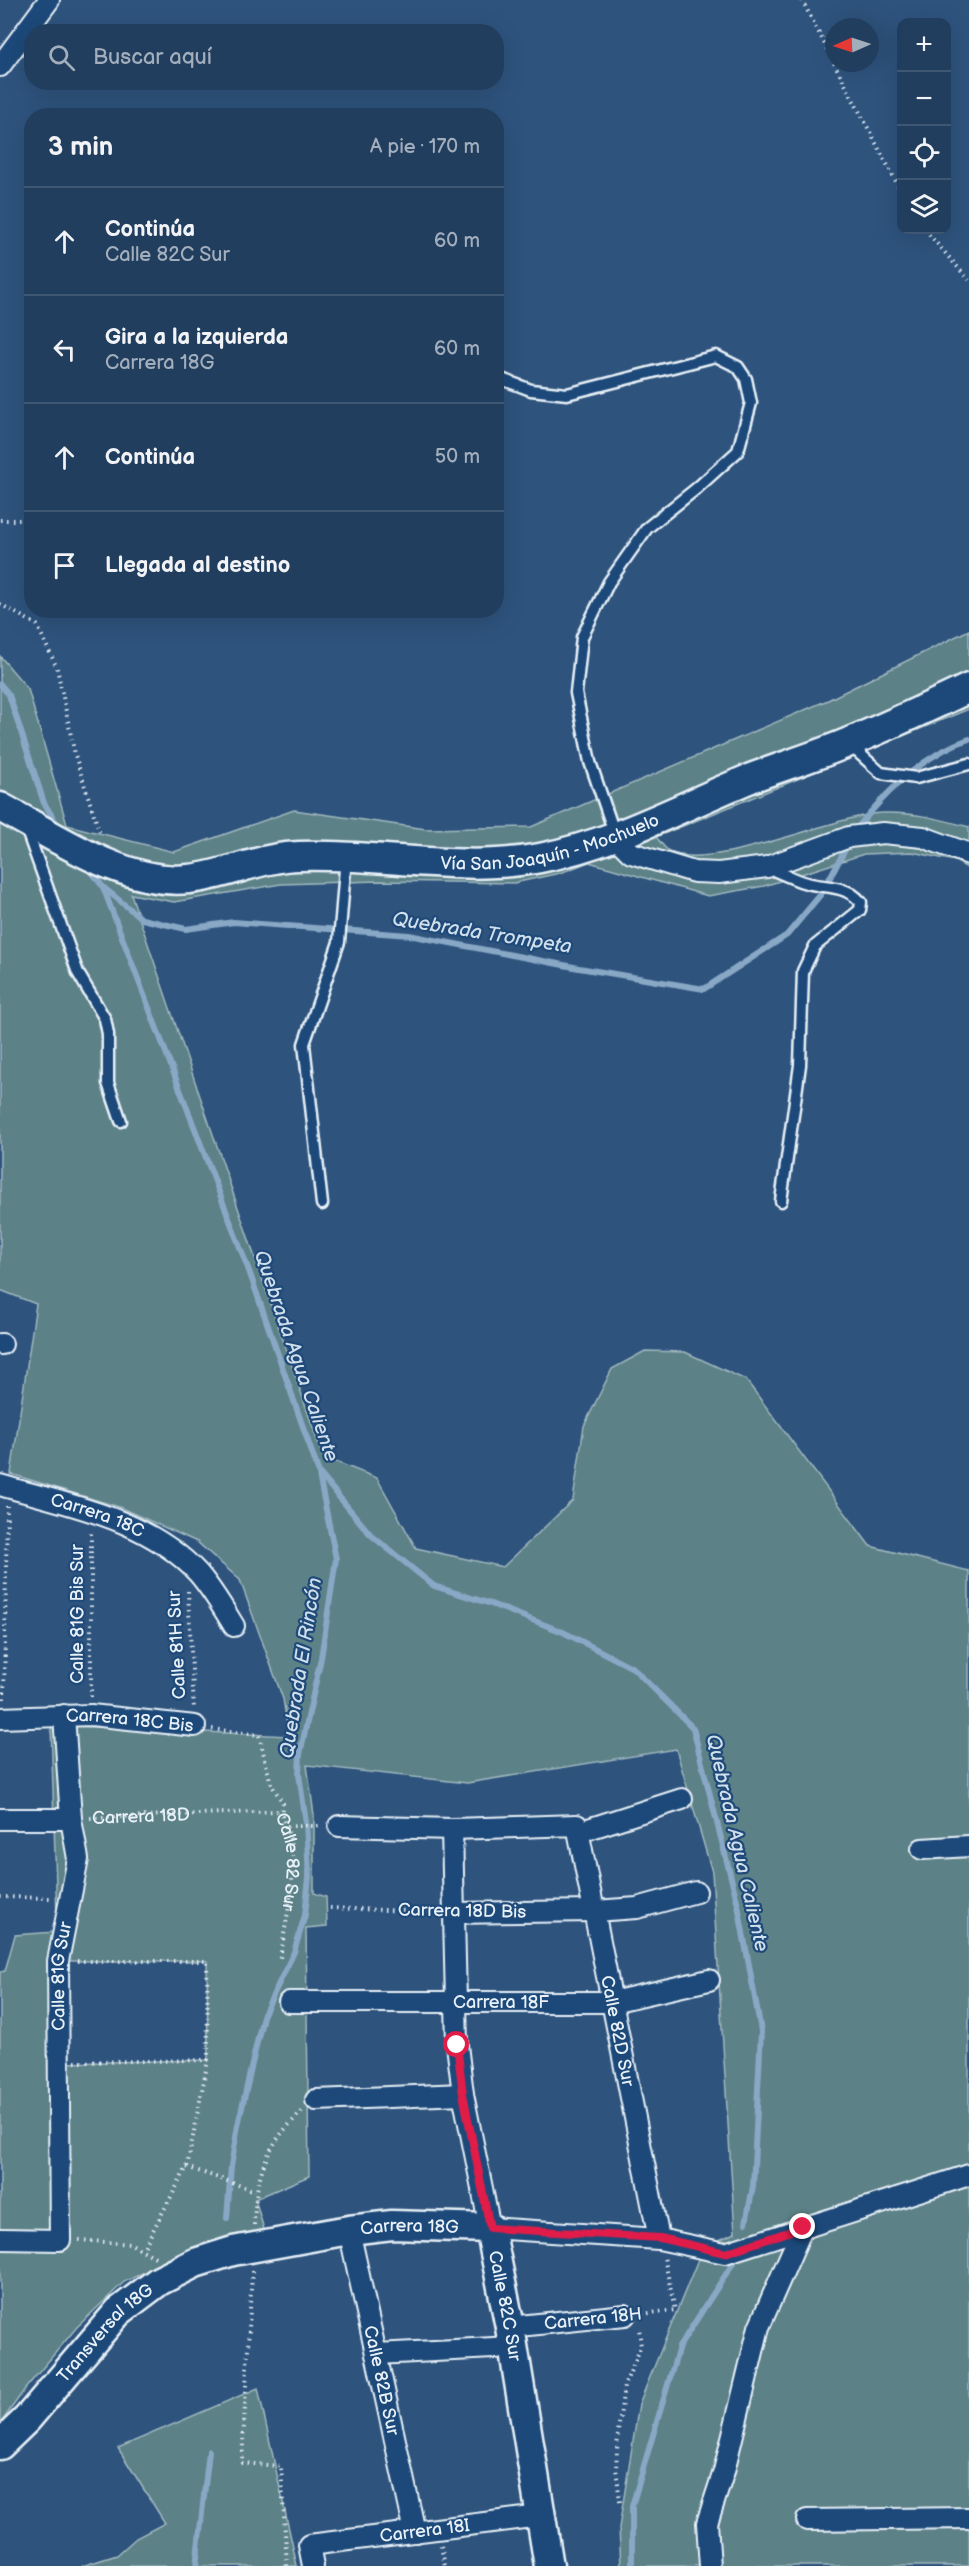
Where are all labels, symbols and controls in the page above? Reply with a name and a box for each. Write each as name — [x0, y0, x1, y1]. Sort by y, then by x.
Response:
north arrow — [825, 18, 879, 72]
map controls — [897, 18, 951, 234]
button: + — [897, 18, 951, 72]
search box — [24, 24, 504, 90]
icon: search — [45, 41, 78, 74]
text: Buscar aquí — [93, 44, 212, 71]
button: − — [897, 72, 951, 126]
button: locate — [897, 126, 951, 180]
text: 3 min — [48, 132, 113, 163]
text: A pie · 170 m — [370, 135, 480, 159]
button: layers — [897, 180, 951, 234]
text: Continúa — [105, 216, 195, 243]
icon: ahead — [48, 225, 81, 258]
text: 60 m — [434, 229, 480, 253]
text: Calle 82C Sur — [105, 243, 230, 267]
text: Gira a la izquierda — [105, 324, 289, 351]
icon: left — [48, 333, 81, 366]
text: 60 m — [434, 337, 480, 361]
text: Carrera 18G — [105, 351, 214, 375]
icon: ahead — [48, 441, 81, 474]
text: Continúa — [105, 444, 195, 471]
text: 50 m — [435, 445, 480, 469]
icon: arrive — [48, 549, 81, 582]
text: Llegada al destino — [105, 552, 290, 579]
street label: Vía San Joaquín - Mochuelo — [440, 809, 662, 874]
water label: Quebrada Trompeta — [391, 907, 573, 959]
water label: Quebrada Agua Caliente — [248, 1247, 344, 1465]
street label: Carrera 18C — [48, 1489, 148, 1542]
street label: Calle 81G Bis Sur — [67, 1544, 88, 1684]
water label: Quebrada El Rincón — [275, 1576, 327, 1760]
street label: Calle 81H Sur — [164, 1590, 190, 1700]
street label: Carrera 18C Bis — [66, 1704, 195, 1736]
water label: Quebrada Agua Caliente — [700, 1732, 774, 1954]
street label: Carrera 18D — [92, 1804, 190, 1828]
street label: Calle 82 Sur — [272, 1810, 303, 1913]
street label: Carrera 18D Bis — [398, 1899, 526, 1923]
street label: Calle 81G Sur — [47, 1920, 76, 2031]
street label: Calle 82D Sur — [597, 1974, 639, 2089]
street label: Carrera 18F — [453, 1992, 549, 2013]
route start — [443, 2031, 469, 2057]
route end — [789, 2213, 815, 2239]
street label: Carrera 18G — [359, 2214, 459, 2239]
street label: Calle 82C Sur — [484, 2249, 526, 2363]
street label: Transversal 18G — [52, 2279, 157, 2387]
street label: Carrera 18H — [543, 2303, 643, 2335]
street label: Calle 82B Sur — [360, 2324, 404, 2438]
street label: Carrera 18I — [378, 2514, 471, 2547]

